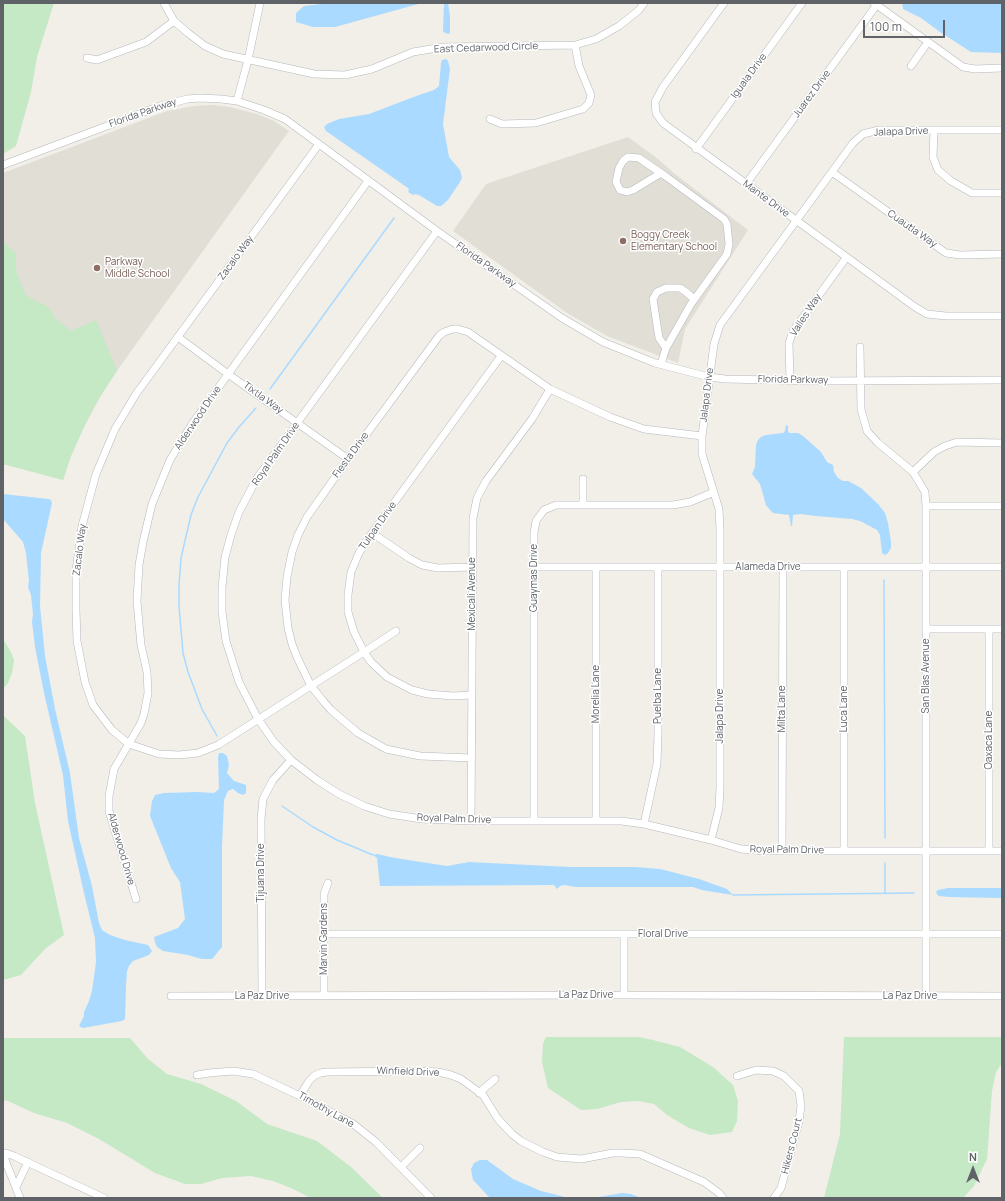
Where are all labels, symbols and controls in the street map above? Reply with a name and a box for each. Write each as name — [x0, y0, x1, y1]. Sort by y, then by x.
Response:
scale bar — [865, 12, 947, 38]
text: 100 m — [870, 18, 902, 35]
street label: East Cedarwood Circle — [434, 40, 538, 56]
street label: Iguala Drive — [729, 51, 769, 101]
street label: Juarez Drive — [791, 68, 833, 120]
street label: Florida Parkway — [108, 96, 178, 130]
street label: Jalapa Drive — [873, 125, 929, 139]
street label: Mante Drive — [740, 178, 792, 220]
street label: Cuautla Way — [885, 207, 939, 251]
place label: Boggy Creek Elementary School — [631, 229, 717, 252]
street label: Zacalo Way — [216, 233, 256, 283]
marker: Boggy Creek Elementary School — [618, 236, 628, 246]
street label: Florida Parkway — [454, 240, 518, 290]
place label: Parkway Middle School — [105, 256, 170, 280]
marker: Parkway Middle School — [92, 263, 102, 273]
street label: Valles Way — [788, 291, 824, 339]
street label: Jalapa Drive — [698, 367, 716, 423]
street label: Florida Parkway — [758, 373, 828, 387]
street label: Tixtla Way — [241, 379, 285, 417]
street label: Alderwood Drive — [172, 384, 224, 452]
street label: Royal Palm Drive — [250, 420, 302, 488]
street label: Fiesta Drive — [330, 430, 372, 480]
street label: Tulpan Drive — [357, 499, 399, 553]
street label: Zacalo Way — [71, 523, 89, 577]
street label: Guaymas Drive — [528, 544, 540, 612]
street label: Mexicali Avenue — [466, 557, 478, 631]
street label: Alameda Drive — [735, 561, 801, 573]
street label: San Blas Avenue — [920, 638, 932, 714]
street label: Morelia Lane — [590, 665, 602, 723]
street label: Puelba Lane — [652, 668, 664, 724]
street label: Milta Lane — [776, 685, 788, 733]
street label: Luca Lane — [838, 686, 850, 732]
street label: Jalapa Drive — [714, 689, 726, 743]
street label: Oaxaca Lane — [983, 711, 995, 769]
street label: Alderwood Drive — [105, 811, 137, 887]
street label: Royal Palm Drive — [417, 812, 491, 826]
street label: Tijuana Drive — [255, 843, 267, 903]
street label: Royal Palm Drive — [750, 843, 824, 857]
street label: Marvin Gardens — [318, 903, 330, 975]
street label: Floral Drive — [638, 928, 688, 940]
street label: La Paz Drive — [559, 989, 613, 1001]
street label: La Paz Drive — [235, 990, 289, 1002]
street label: La Paz Drive — [883, 990, 937, 1002]
street label: Winfield Drive — [376, 1065, 440, 1079]
street label: Timothy Lane — [296, 1090, 356, 1130]
street label: Hikers Court — [779, 1117, 805, 1175]
north arrow — [953, 1149, 993, 1189]
text: N — [969, 1149, 977, 1164]

